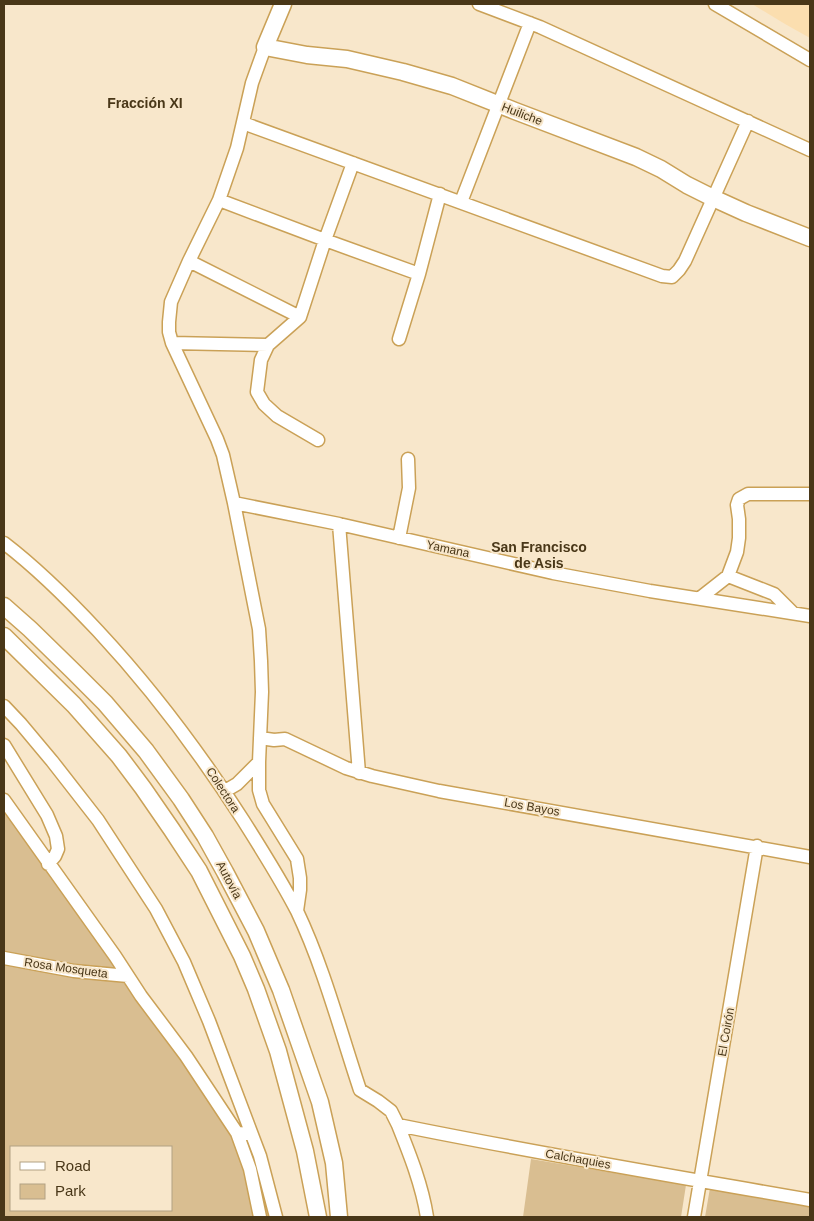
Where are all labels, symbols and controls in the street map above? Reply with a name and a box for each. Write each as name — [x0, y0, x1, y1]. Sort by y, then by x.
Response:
district label: Fracción XI — [107, 95, 183, 111]
street label: Huiliche — [500, 100, 545, 128]
street label: Yamana — [425, 538, 471, 560]
district label: San Francisco de Asis — [491, 539, 587, 571]
street label: Colectora — [203, 765, 243, 816]
street label: Los Bayos — [503, 795, 561, 819]
street label: Autovía — [213, 859, 245, 902]
street label: Rosa Mosqueta — [23, 955, 109, 981]
street label: El Coirón — [715, 1006, 737, 1058]
legend — [10, 1146, 172, 1211]
street label: Calchaquies — [544, 1146, 612, 1172]
text: Road — [55, 1157, 91, 1174]
text: Park — [55, 1182, 86, 1199]

